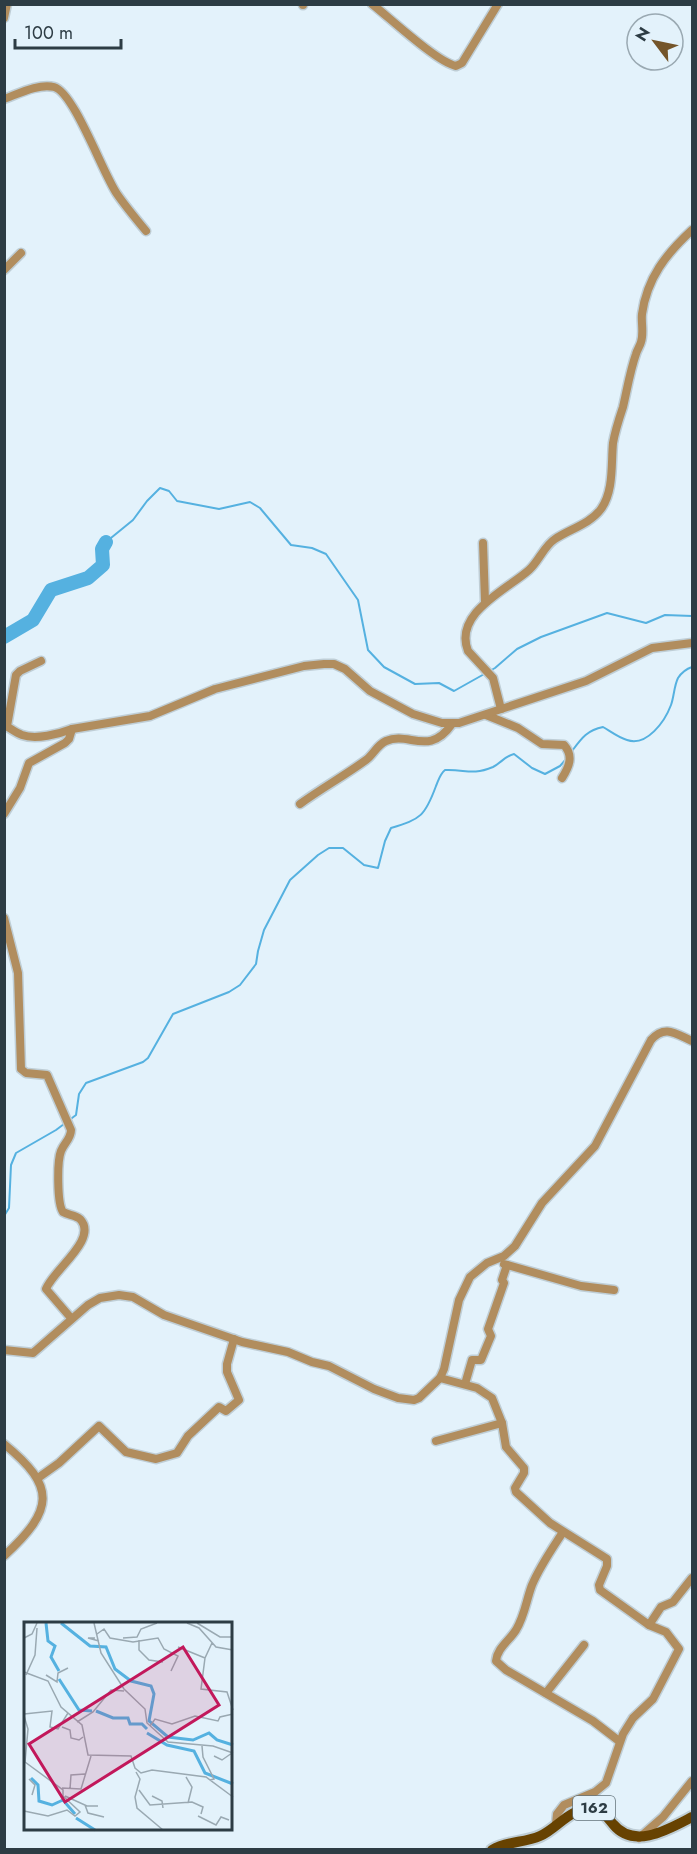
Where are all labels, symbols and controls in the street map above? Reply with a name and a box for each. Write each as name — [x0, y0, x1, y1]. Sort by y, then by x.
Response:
scale bar — [15, 12, 122, 50]
north arrow — [625, 12, 685, 72]
text: 100 m — [24, 20, 73, 46]
text: N — [630, 23, 656, 46]
inset map — [24, 1622, 232, 1830]
road number: 162 — [573, 1796, 615, 1820]

